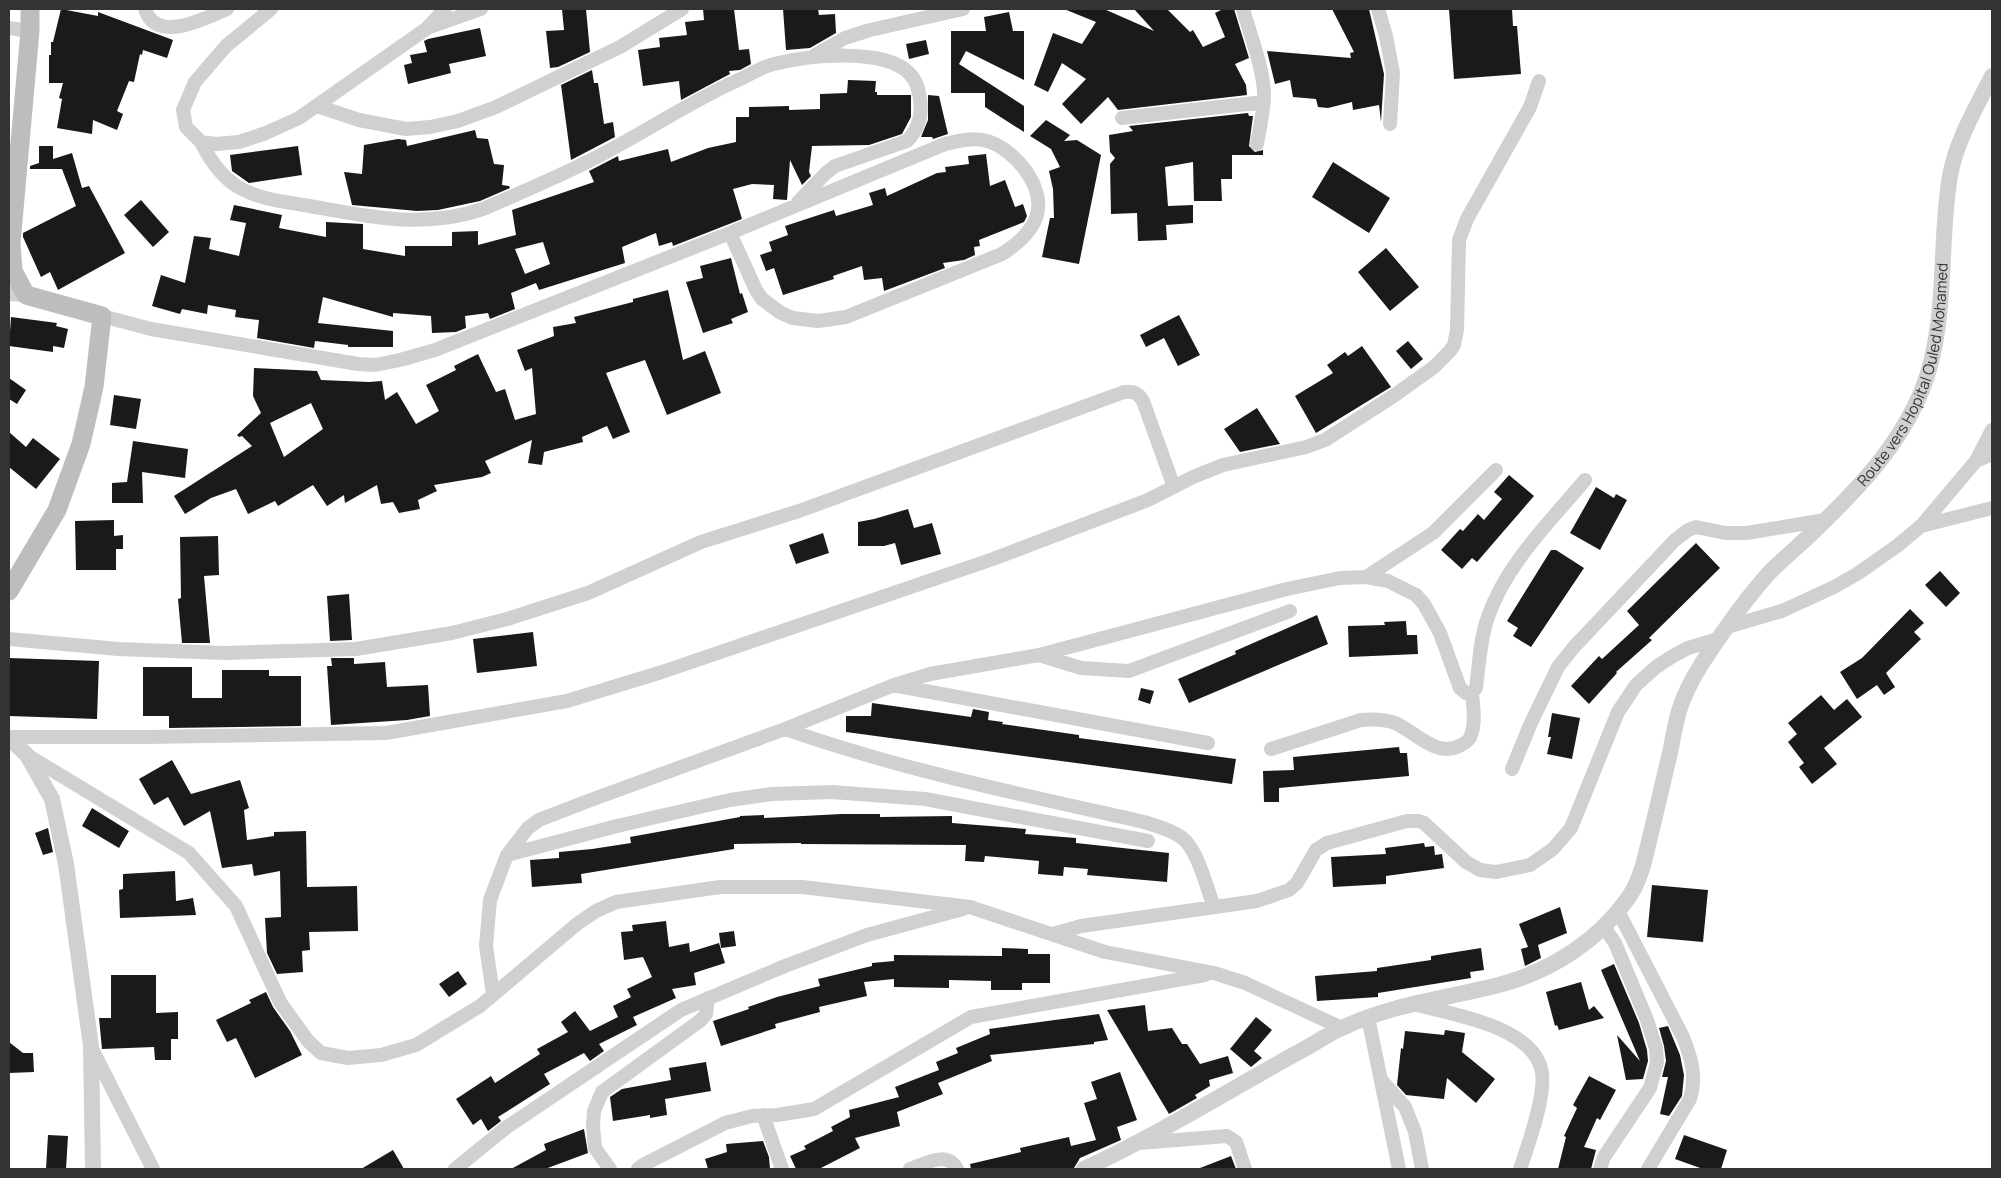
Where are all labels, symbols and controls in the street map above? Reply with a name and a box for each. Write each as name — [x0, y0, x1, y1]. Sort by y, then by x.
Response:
street label: Route vers Hopital Ouled Mohamed — [1852, 262, 1953, 491]

